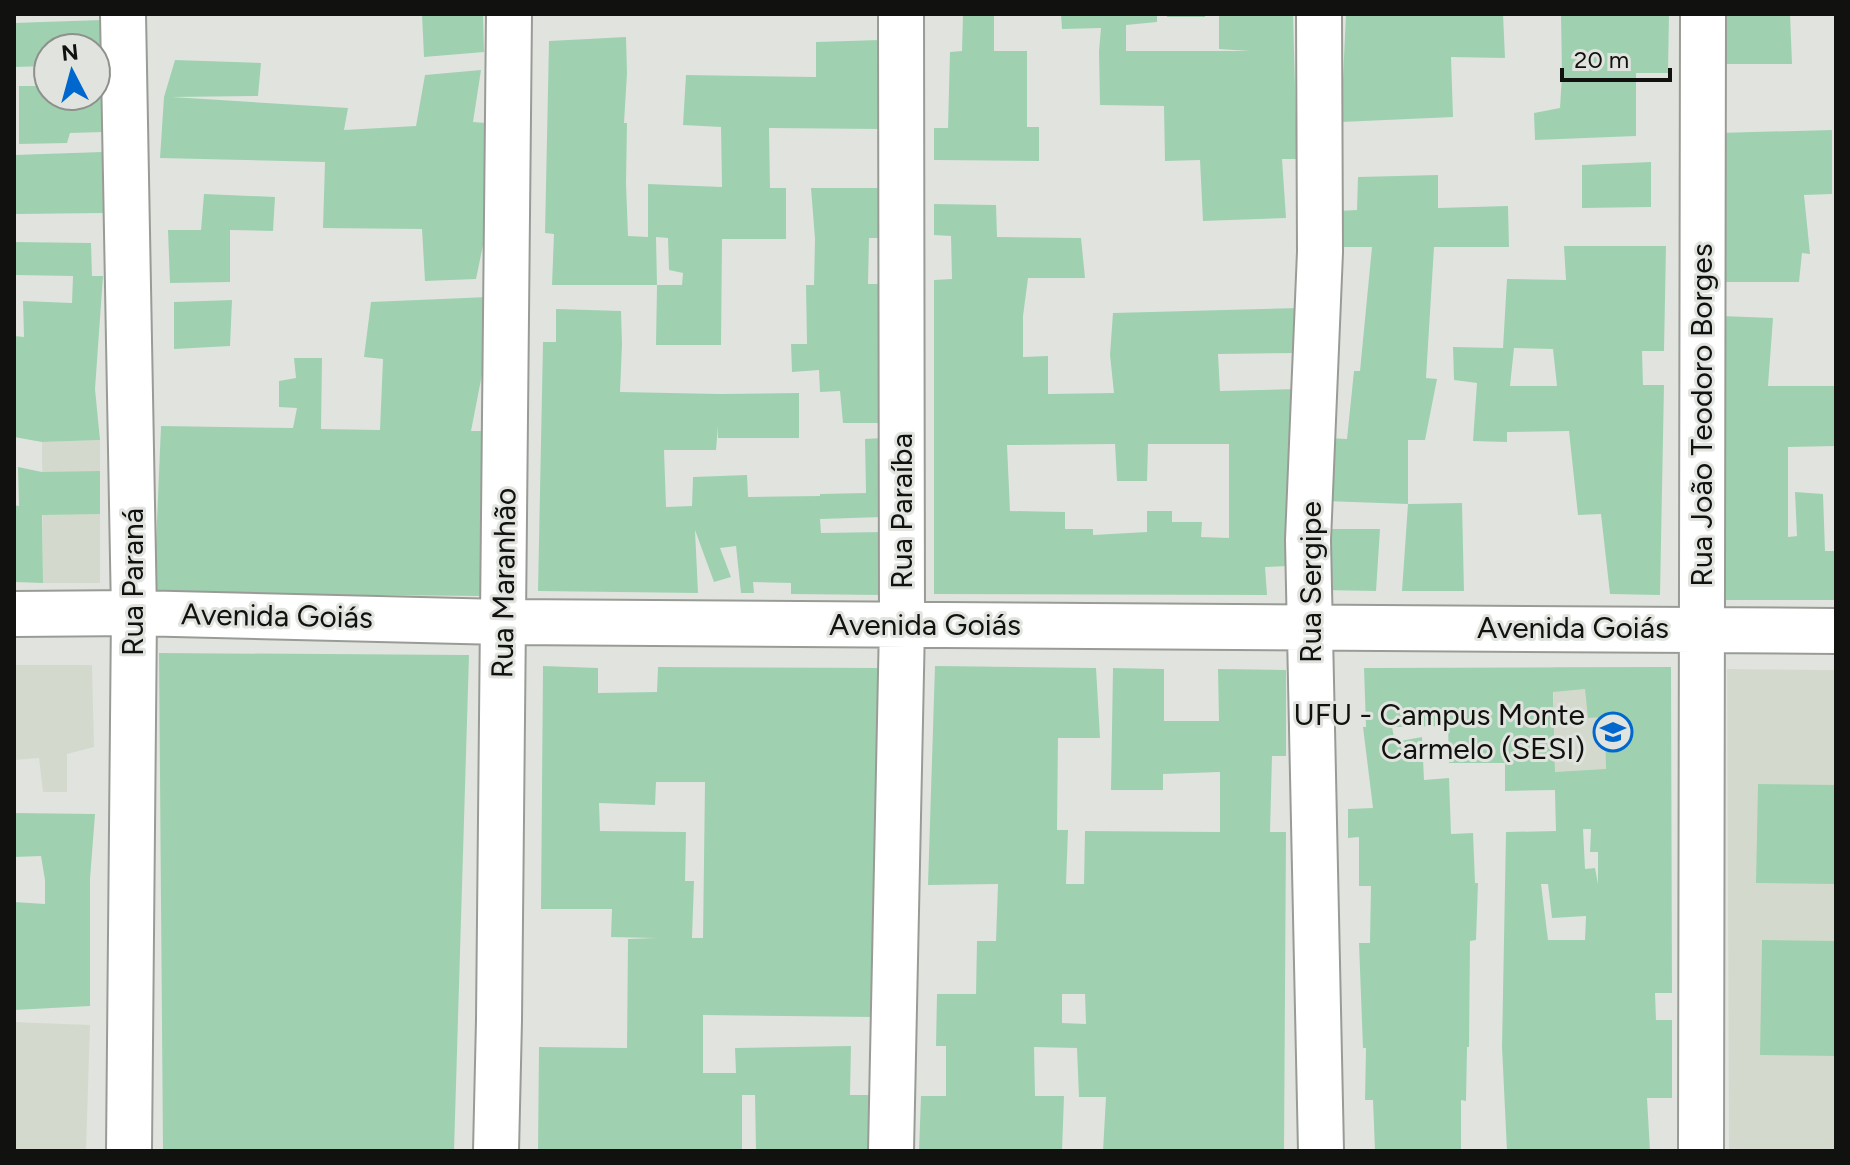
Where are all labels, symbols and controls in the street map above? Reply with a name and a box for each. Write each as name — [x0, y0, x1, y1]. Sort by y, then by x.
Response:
north arrow — [32, 32, 112, 112]
scale bar — [1562, 32, 1670, 82]
text: N — [60, 38, 80, 67]
text: 20 m — [1574, 45, 1629, 74]
street label: Rua João Teodoro Borges — [1683, 243, 1720, 587]
street label: Rua Paraíba — [883, 433, 920, 589]
street label: Rua Maranhão — [483, 487, 524, 679]
street label: Rua Sergipe — [1292, 501, 1329, 663]
street label: Rua Paraná — [114, 508, 151, 656]
street label: Avenida Goiás — [181, 595, 373, 636]
street label: Avenida Goiás — [829, 606, 1021, 643]
street label: Avenida Goiás — [1477, 609, 1669, 646]
place label: UFU - Campus Monte Carmelo (SESI) — [1293, 696, 1585, 767]
school or university icon: UFU - Campus Monte Carmelo (SESI) — [1592, 711, 1634, 753]

